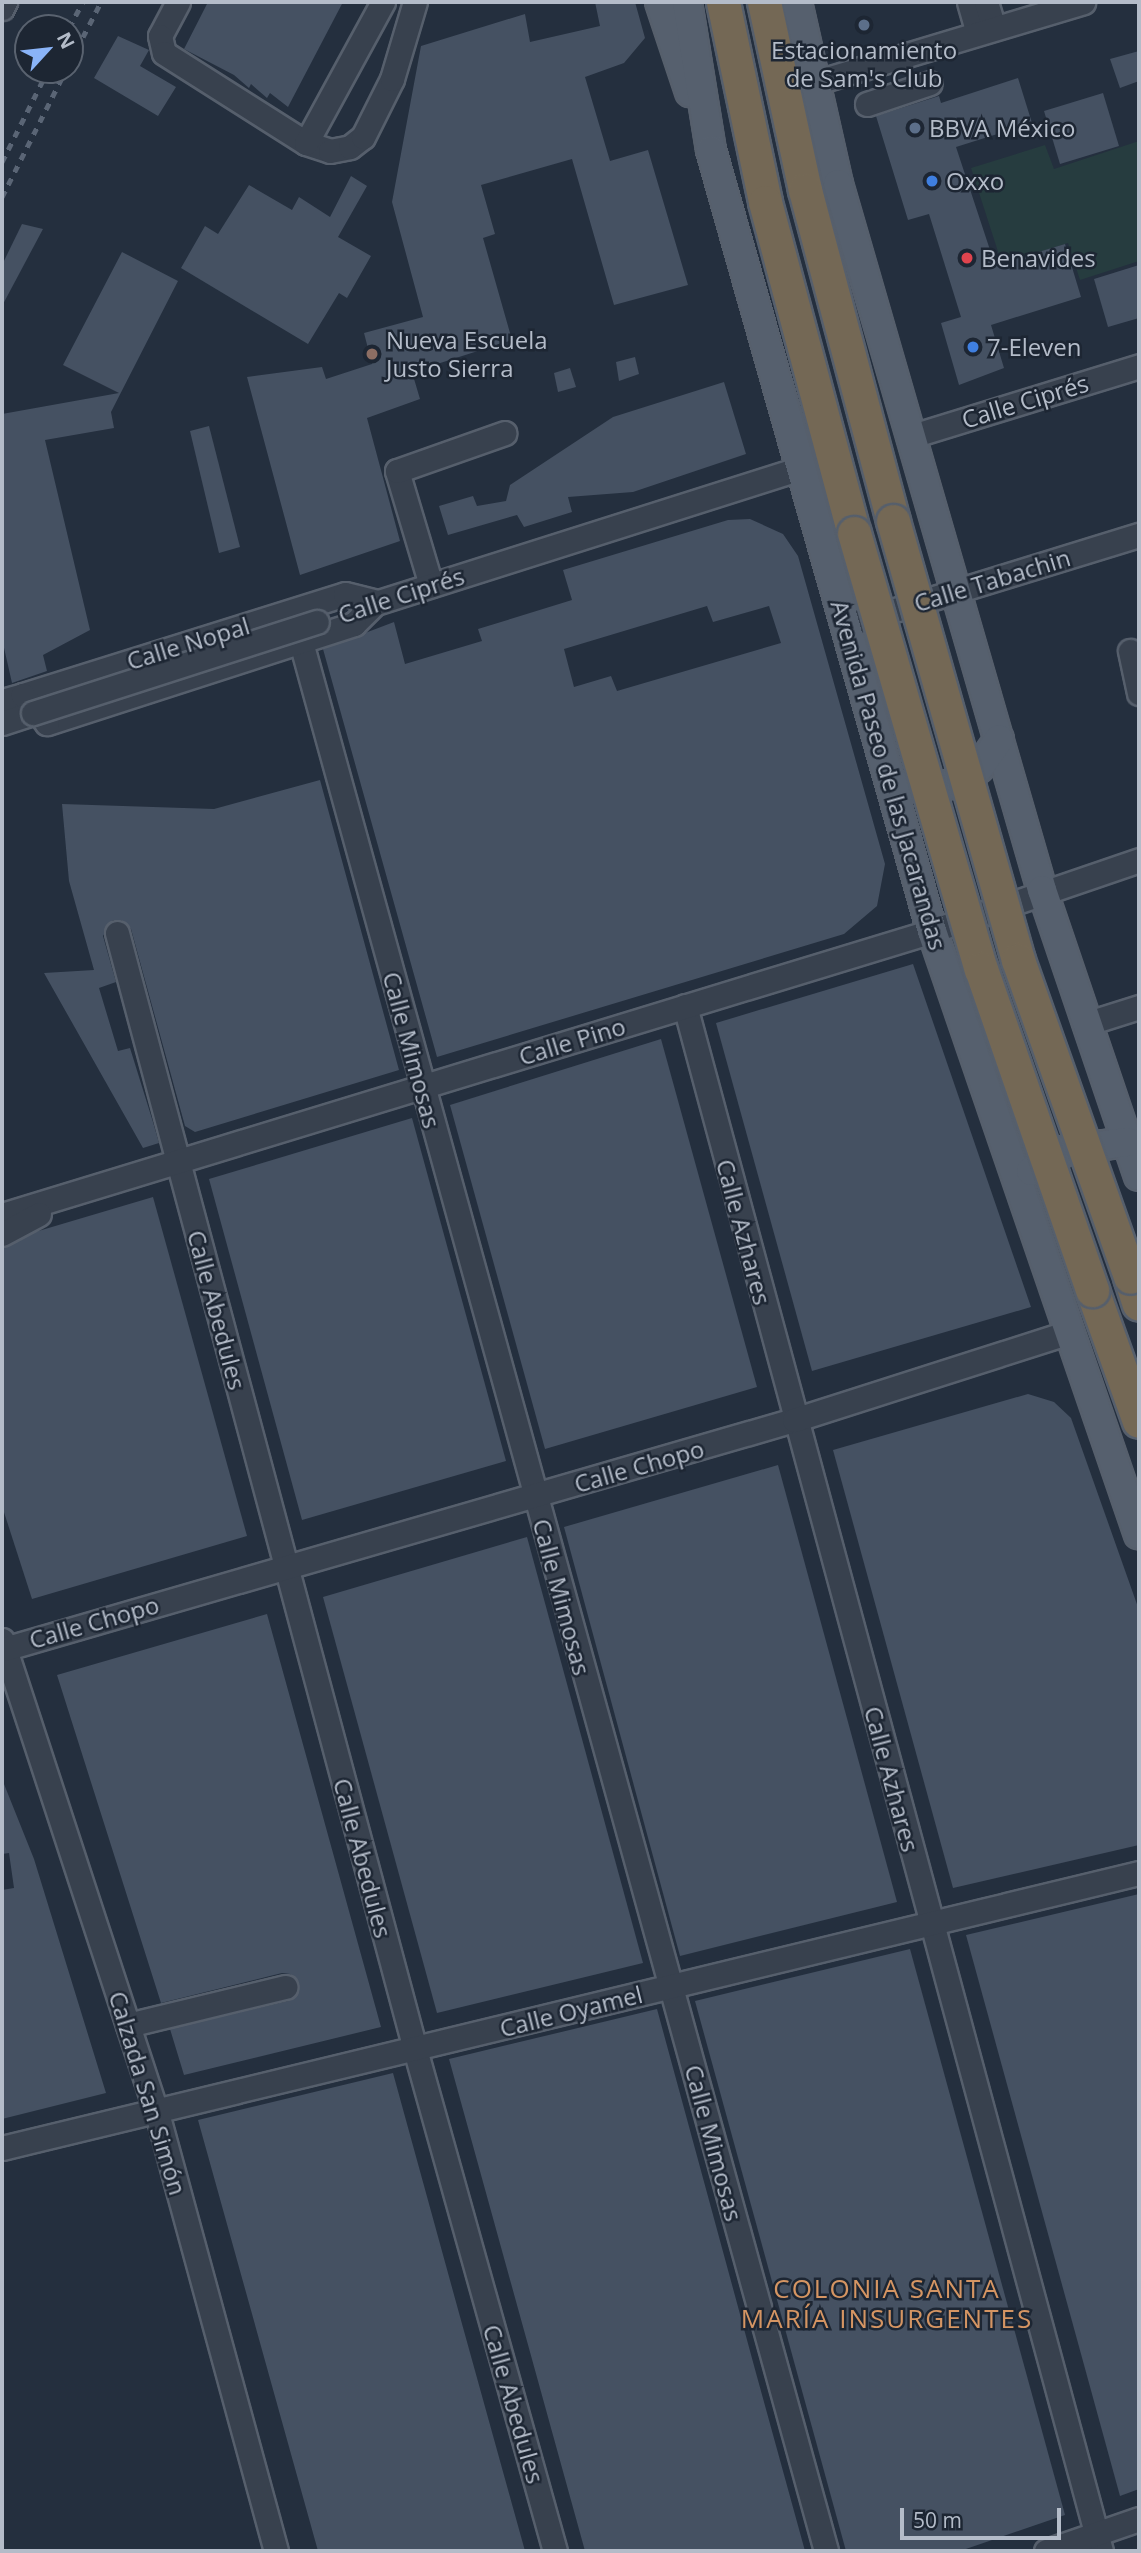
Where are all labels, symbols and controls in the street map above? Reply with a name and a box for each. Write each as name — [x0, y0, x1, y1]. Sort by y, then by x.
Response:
north arrow — [14, 14, 84, 84]
marker: Estacionamiento de Sam's Club — [856, 17, 872, 33]
text: N — [51, 28, 81, 53]
place label: Estacionamiento de Sam's Club — [771, 36, 957, 92]
place label: BBVA México — [929, 114, 1075, 142]
marker: BBVA México — [907, 120, 923, 136]
place label: Oxxo — [946, 167, 1004, 195]
marker: Oxxo — [924, 173, 940, 189]
place label: Benavides — [981, 244, 1096, 272]
marker: Benavides — [959, 250, 975, 266]
place label: Nueva Escuela Justo Sierra — [386, 326, 548, 382]
place label: 7-Eleven — [987, 333, 1082, 361]
marker: 7-Eleven — [965, 339, 981, 355]
marker: Nueva Escuela Justo Sierra — [364, 346, 380, 362]
street label: Calle Ciprés — [958, 368, 1092, 434]
street label: Calle Tabachin — [910, 543, 1074, 617]
street label: Calle Ciprés — [334, 561, 468, 629]
street label: Avenida Paseo de las Jacarandas — [825, 597, 953, 953]
street label: Calle Nopal — [123, 611, 253, 675]
street label: Calle Mimosas — [377, 969, 447, 1131]
street label: Calle Pino — [515, 1011, 629, 1071]
street label: Calle Azhares — [711, 1156, 777, 1308]
street label: Calle Abedules — [182, 1227, 252, 1393]
street label: Calle Chopo — [571, 1434, 707, 1498]
street label: Calle Mimosas — [527, 1516, 597, 1678]
street label: Calle Chopo — [26, 1590, 162, 1654]
street label: Calle Azhares — [859, 1703, 925, 1855]
street label: Calle Abedules — [328, 1775, 398, 1941]
street label: Calle Oyamel — [497, 1979, 645, 2043]
street label: Calzada San Simón — [103, 1988, 193, 2198]
street label: Calle Mimosas — [679, 2062, 749, 2224]
district label: COLONIA SANTA MARÍA INSURGENTES — [743, 2273, 1031, 2334]
street label: Calle Abedules — [478, 2321, 550, 2487]
scale bar — [903, 2494, 1064, 2538]
text: 50 m — [913, 2506, 962, 2534]

